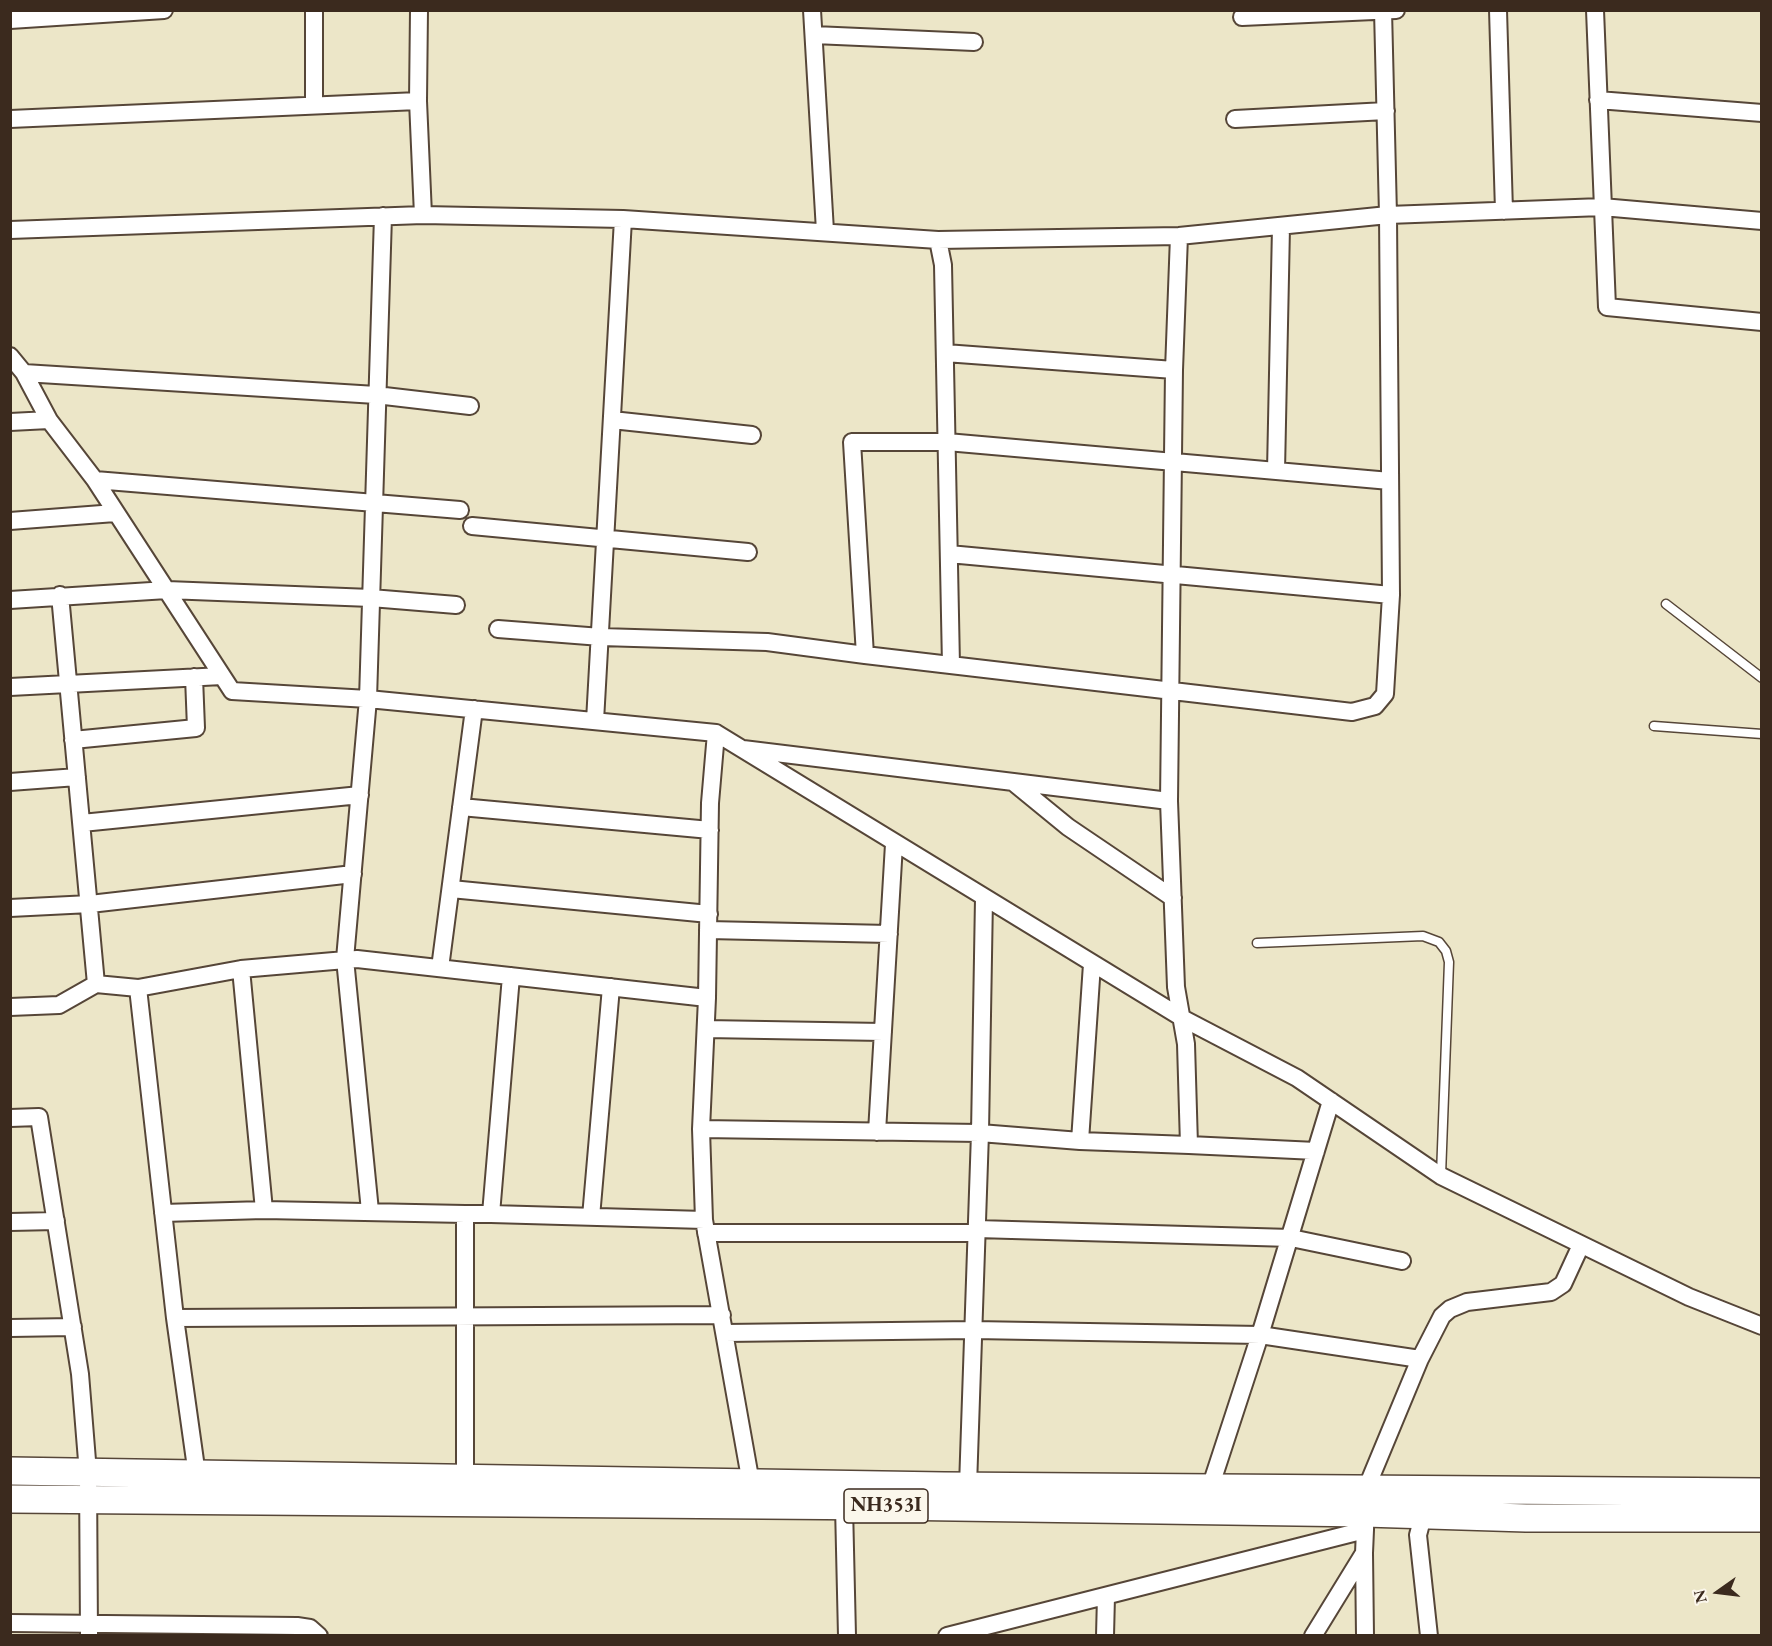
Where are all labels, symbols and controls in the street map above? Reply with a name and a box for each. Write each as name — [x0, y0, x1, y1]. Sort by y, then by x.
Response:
road number: NH353I — [844, 1489, 928, 1523]
north arrow — [1688, 1562, 1748, 1622]
text: N — [1688, 1588, 1712, 1605]

